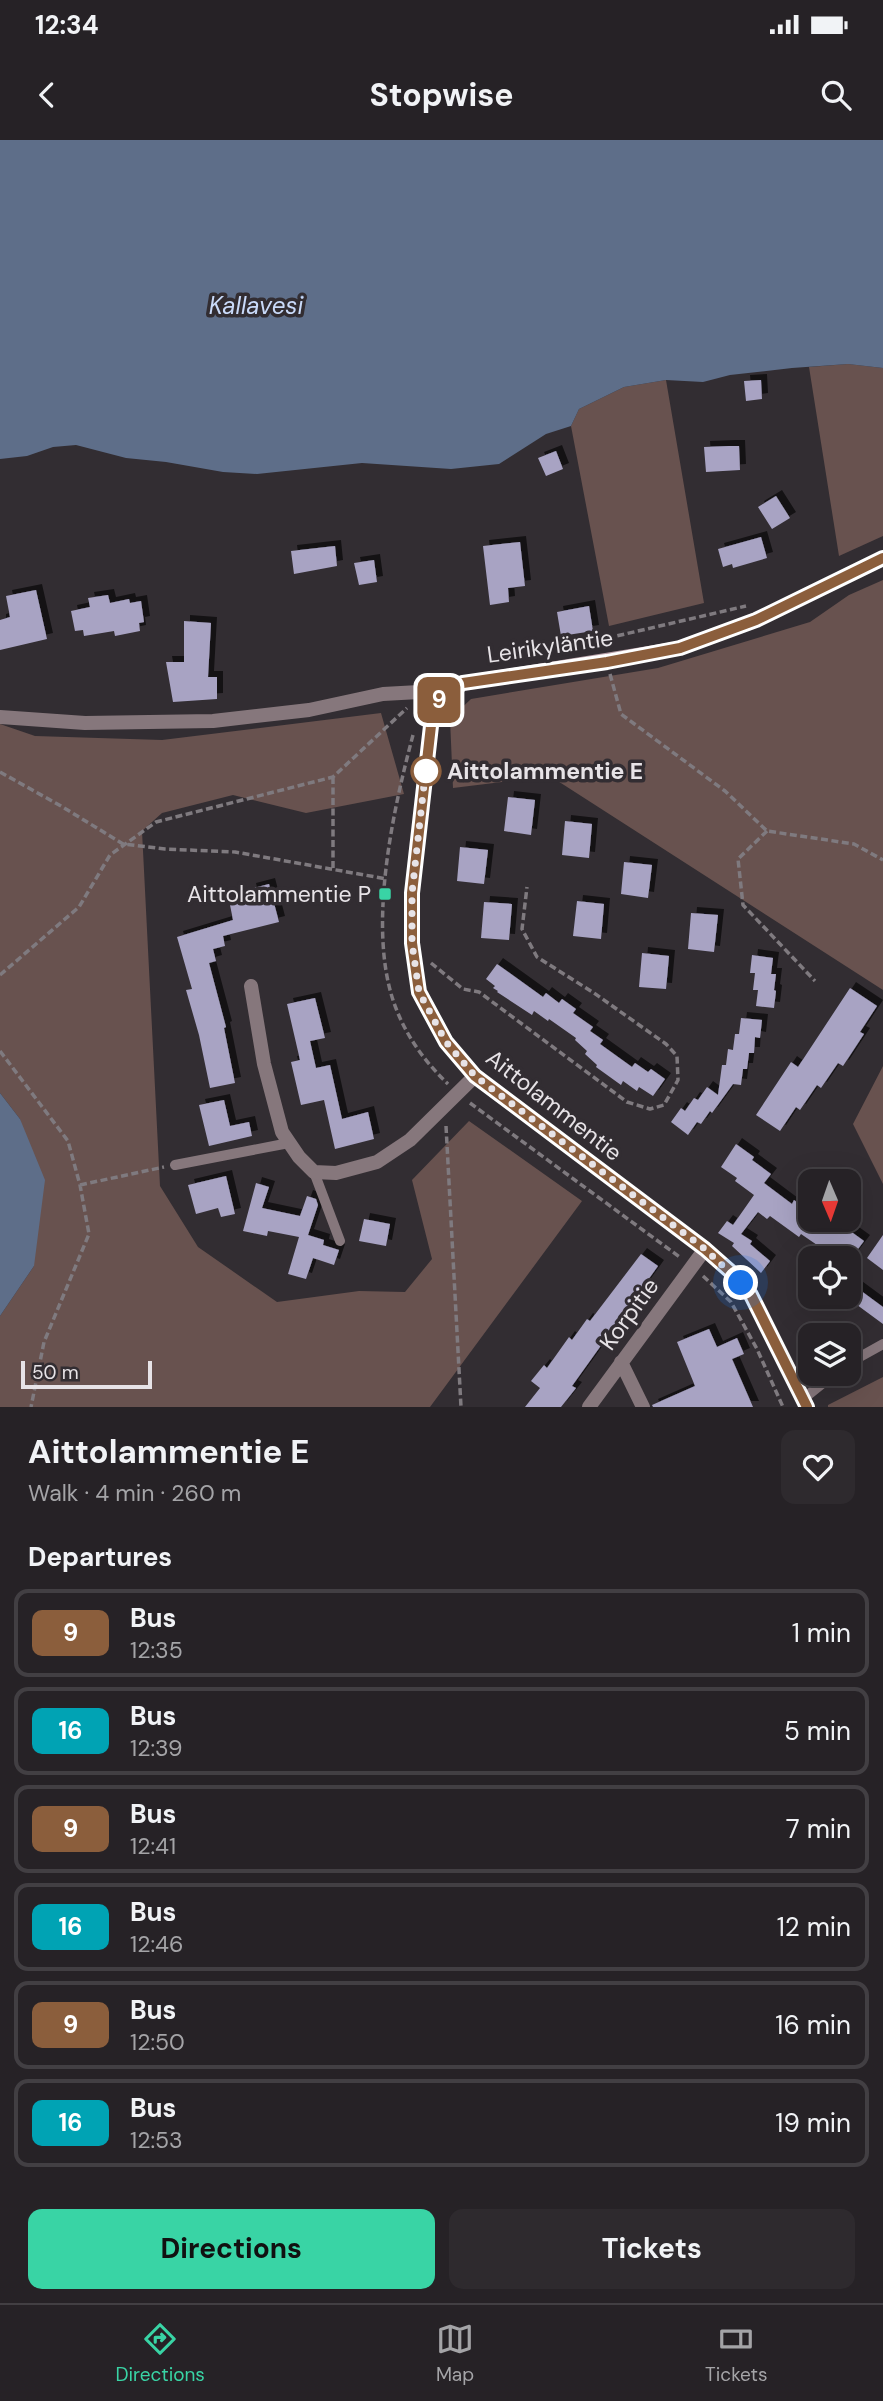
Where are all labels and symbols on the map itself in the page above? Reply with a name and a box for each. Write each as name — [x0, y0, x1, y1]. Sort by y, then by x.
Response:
water label: Kallavesi — [209, 290, 304, 321]
street label: Leirikyläntie — [485, 622, 615, 670]
line badge: 9 — [416, 677, 462, 723]
marker: Aittolammentie E — [411, 756, 441, 786]
place label: Aittolammentie E — [447, 756, 643, 786]
place label: Aittolammentie P — [187, 879, 371, 909]
marker: Aittolammentie P — [377, 886, 393, 902]
street label: Aittolammentie — [480, 1042, 628, 1168]
north arrow — [798, 1169, 861, 1232]
your location — [723, 1265, 758, 1300]
street label: Korpitie — [593, 1272, 665, 1356]
scale bar — [21, 1358, 152, 1390]

